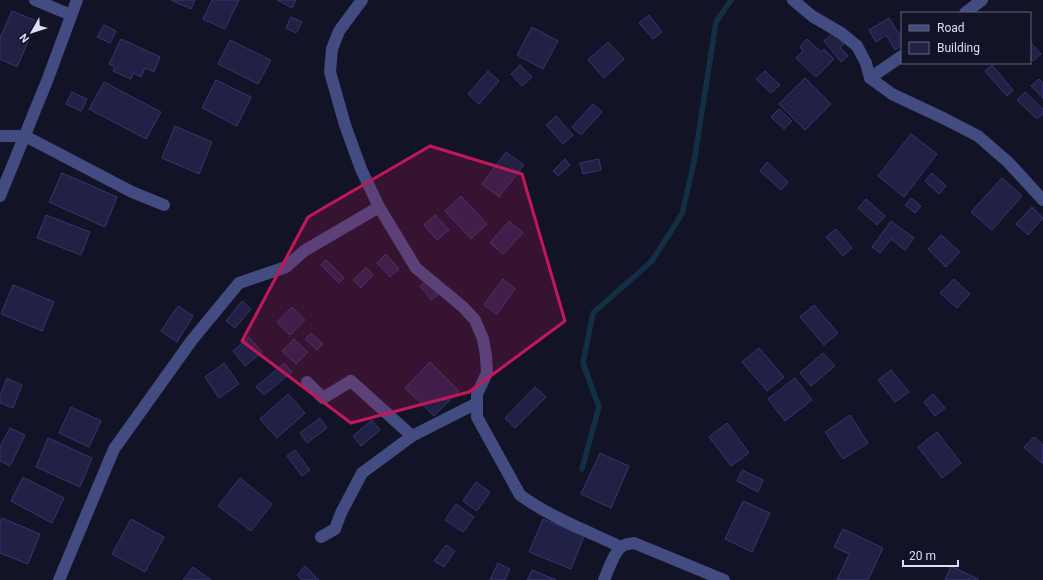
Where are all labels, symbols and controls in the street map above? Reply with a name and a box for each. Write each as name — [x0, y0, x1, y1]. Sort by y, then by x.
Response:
north arrow — [12, 12, 52, 52]
legend — [901, 12, 1031, 64]
text: Road — [937, 21, 965, 35]
text: N — [17, 31, 32, 45]
text: Building — [937, 41, 980, 55]
scale bar — [903, 542, 958, 568]
text: 20 m — [909, 549, 936, 563]

